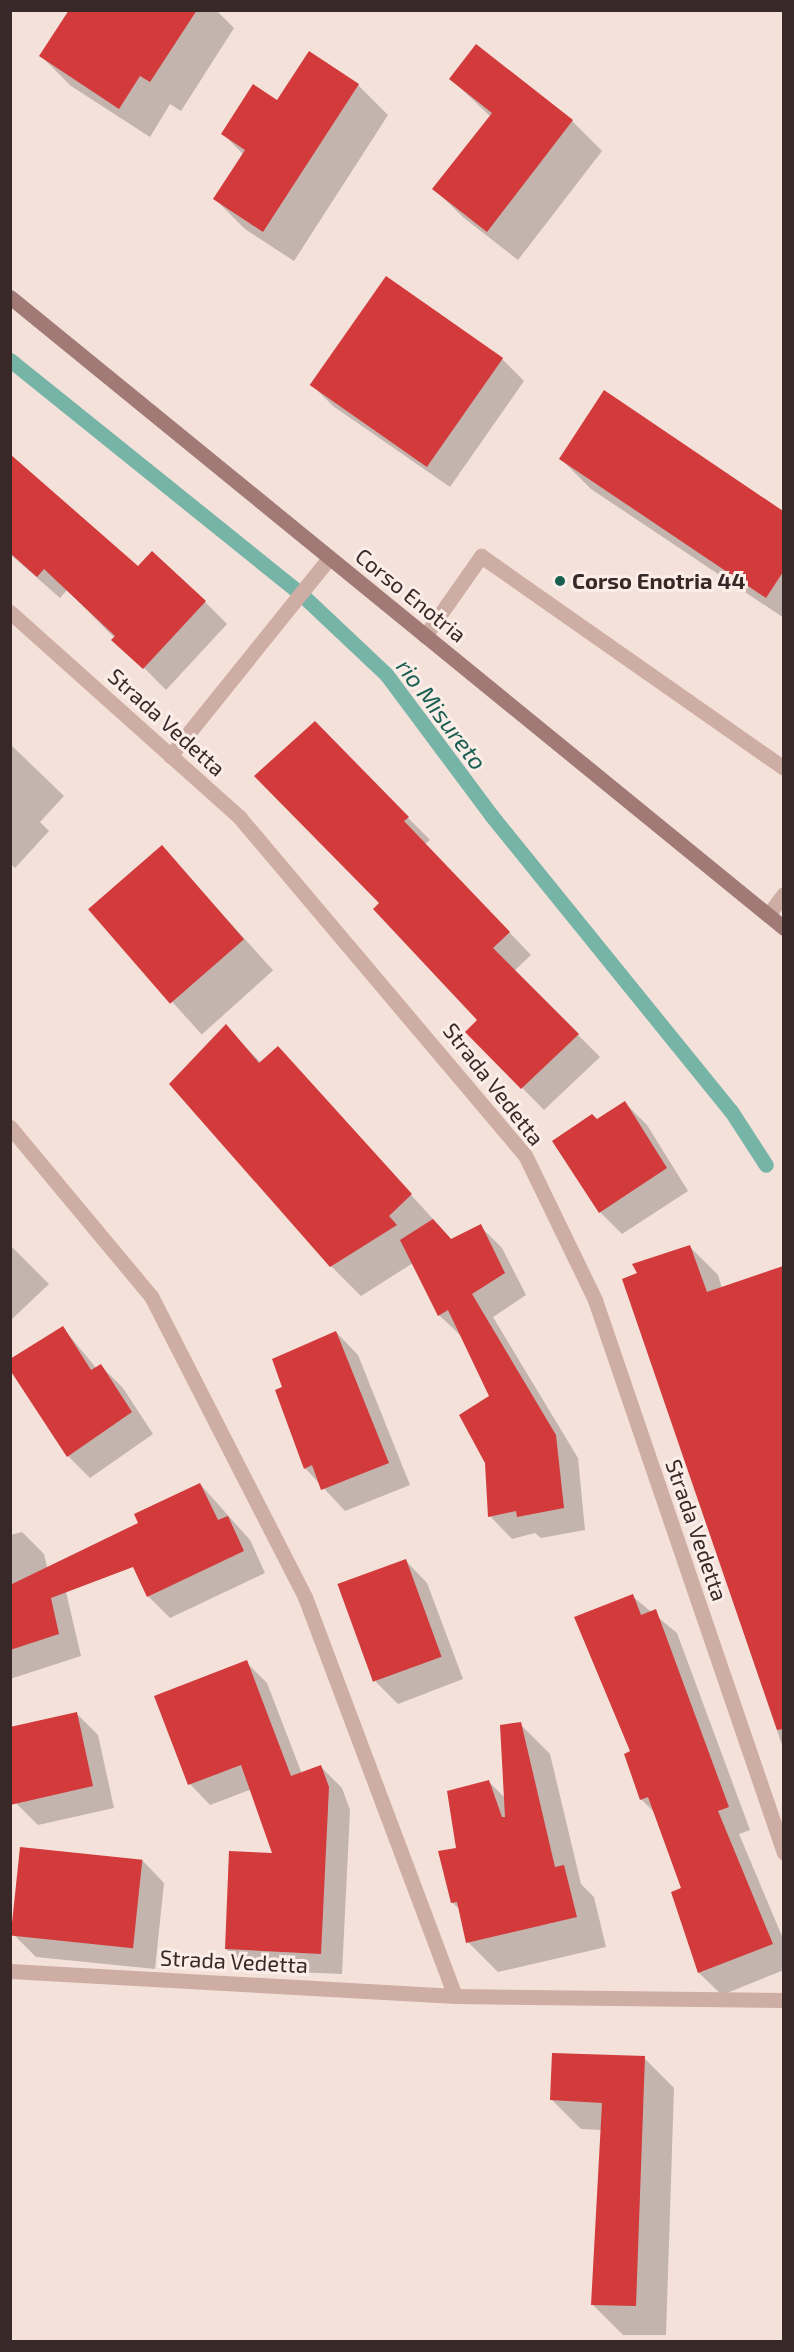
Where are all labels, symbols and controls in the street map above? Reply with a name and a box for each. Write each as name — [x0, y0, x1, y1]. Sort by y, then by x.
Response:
street label: Corso Enotria — [350, 542, 472, 648]
place label: Corso Enotria 44 — [572, 568, 745, 594]
marker: Corso Enotria 44 — [553, 574, 567, 588]
water label: rio Misureto — [391, 653, 493, 775]
street label: Strada Vedetta — [103, 662, 231, 782]
street label: Strada Vedetta — [438, 1017, 550, 1151]
street label: Strada Vedetta — [660, 1455, 734, 1605]
street label: Strada Vedetta — [159, 1944, 309, 1978]

